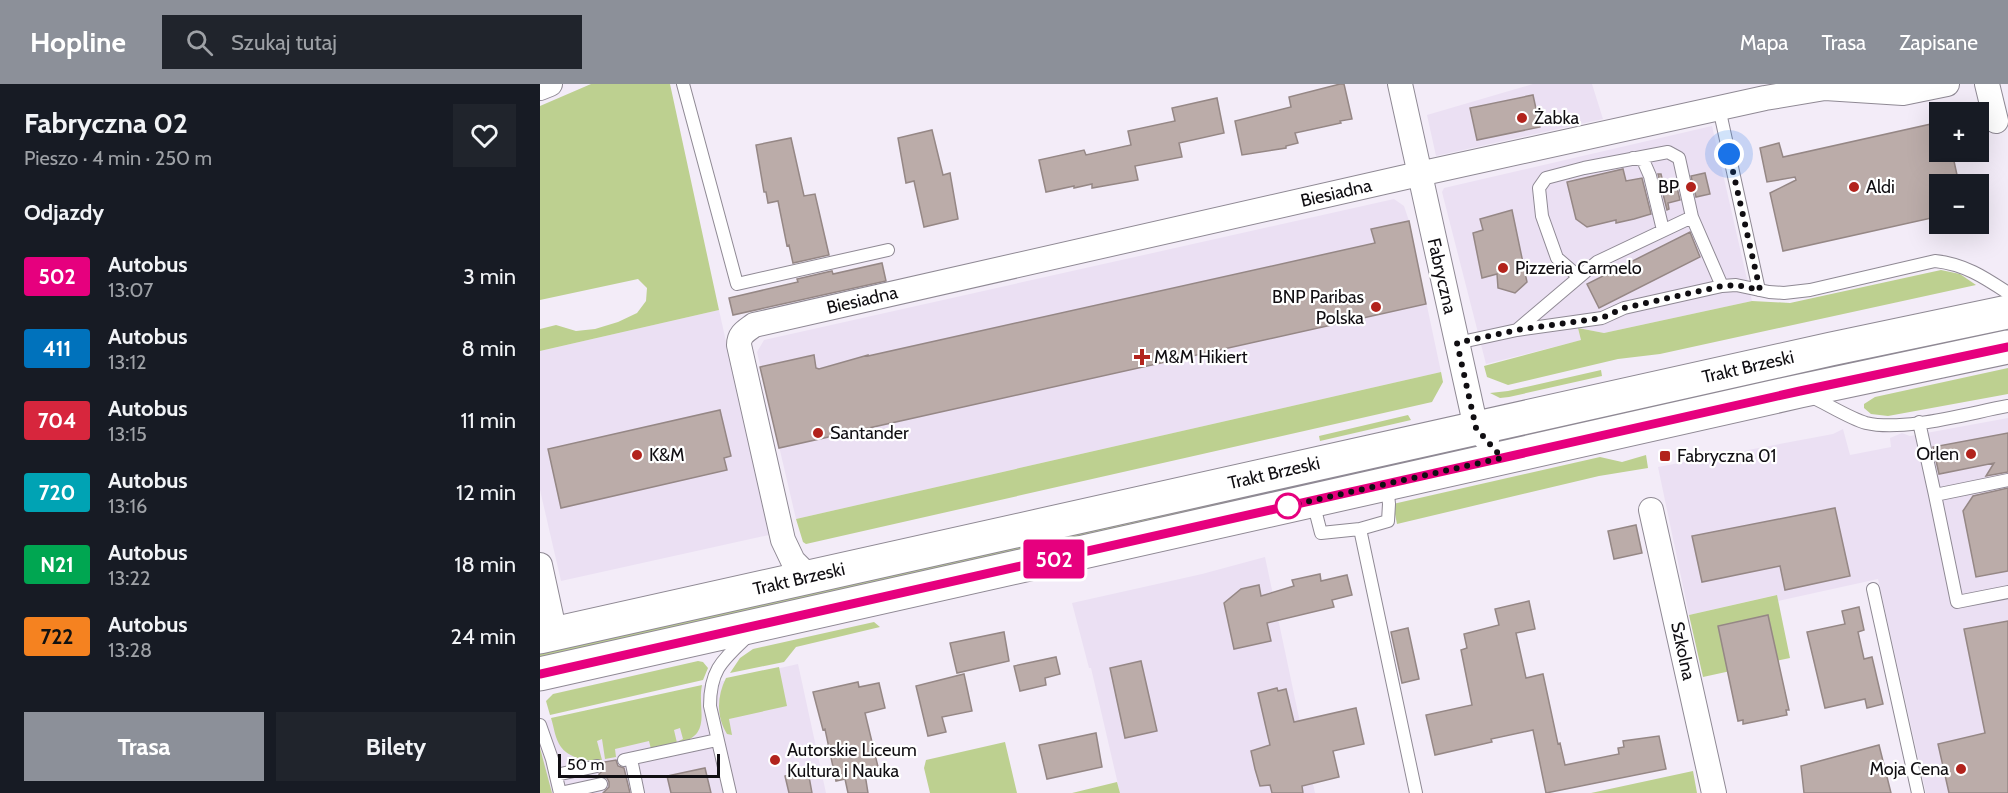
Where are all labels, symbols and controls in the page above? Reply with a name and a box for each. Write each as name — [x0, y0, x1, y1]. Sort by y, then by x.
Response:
search box — [162, 15, 582, 69]
text: Hopline — [30, 25, 126, 59]
icon: search — [183, 26, 216, 59]
text: Szukaj tutaj — [231, 29, 337, 56]
text: Mapa — [1740, 30, 1788, 55]
text: Trasa — [1821, 30, 1866, 55]
text: Zapisane — [1899, 30, 1978, 55]
map controls — [1929, 102, 1989, 234]
button: + — [1929, 102, 1989, 162]
button: heart — [453, 104, 516, 167]
text: Fabryczna 02 — [24, 106, 188, 140]
place label: Żabka — [1534, 107, 1579, 129]
marker: Żabka — [1515, 111, 1529, 125]
your location — [1714, 139, 1744, 169]
text: Pieszo · 4 min · 250 m — [24, 146, 212, 170]
street label: Biesiadna — [1298, 174, 1374, 212]
button: − — [1929, 174, 1989, 234]
place label: BP — [1658, 176, 1679, 198]
place label: Aldi — [1866, 176, 1895, 198]
marker: BP — [1684, 180, 1698, 194]
marker: Aldi — [1847, 180, 1861, 194]
text: Odjazdy — [24, 199, 104, 226]
street label: Fabryczna — [1423, 236, 1461, 316]
text: Autobus — [108, 251, 188, 278]
place label: Pizzeria Carmelo — [1515, 257, 1642, 279]
marker: Pizzeria Carmelo — [1496, 261, 1510, 275]
text: 3 min — [463, 263, 516, 290]
text: 502 — [38, 264, 76, 289]
text: 13:07 — [108, 278, 153, 302]
street label: Biesiadna — [824, 281, 900, 319]
place label: BNP Paribas Polska — [1272, 286, 1364, 329]
marker: BNP Paribas Polska — [1369, 300, 1383, 314]
text: Autobus — [108, 323, 188, 350]
text: 8 min — [461, 335, 516, 362]
text: 411 — [43, 336, 71, 361]
place label: M&M Hikiert — [1154, 346, 1248, 368]
street label: Trakt Brzeski — [1700, 346, 1796, 388]
text: 13:12 — [108, 350, 147, 374]
marker: M&M Hikiert — [1135, 350, 1149, 364]
text: Autobus — [108, 395, 188, 422]
text: 11 min — [460, 407, 516, 434]
text: 704 — [38, 408, 76, 433]
text: 13:15 — [108, 422, 147, 446]
place label: Santander — [830, 422, 909, 444]
marker: Santander — [811, 426, 825, 440]
place label: Orlen — [1916, 443, 1959, 465]
place label: K&M — [649, 444, 685, 466]
place label: Fabryczna 01 — [1677, 445, 1776, 467]
marker: Orlen — [1964, 447, 1978, 461]
marker: K&M — [630, 448, 644, 462]
marker: Fabryczna 01 — [1658, 449, 1672, 463]
street label: Trakt Brzeski — [1226, 452, 1322, 494]
text: Autobus — [108, 467, 188, 494]
text: 12 min — [456, 479, 516, 506]
text: 720 — [39, 480, 75, 505]
unlabelled marker — [1275, 493, 1301, 519]
text: 13:16 — [108, 494, 147, 518]
text: Autobus — [108, 539, 188, 566]
line badge: 502 — [1020, 540, 1088, 578]
text: 502 — [1035, 547, 1073, 572]
text: 18 min — [454, 551, 516, 578]
text: N21 — [40, 552, 74, 577]
street label: Trakt Brzeski — [751, 558, 847, 600]
text: 13:22 — [108, 566, 150, 590]
text: Autobus — [108, 611, 188, 638]
street label: Szkolna — [1666, 620, 1700, 683]
text: 24 min — [451, 623, 516, 650]
text: 722 — [41, 624, 73, 649]
text: 13:28 — [108, 638, 152, 662]
button: Trasa — [24, 712, 264, 781]
button: Bilety — [276, 712, 516, 781]
place label: Autorskie Liceum Kultura i Nauka — [787, 739, 917, 782]
scale bar — [558, 751, 720, 778]
marker: Autorskie Liceum Kultura i Nauka — [768, 753, 782, 767]
text: 50 m — [567, 755, 604, 774]
place label: Moja Cena — [1869, 758, 1949, 780]
marker: Moja Cena — [1954, 762, 1968, 776]

